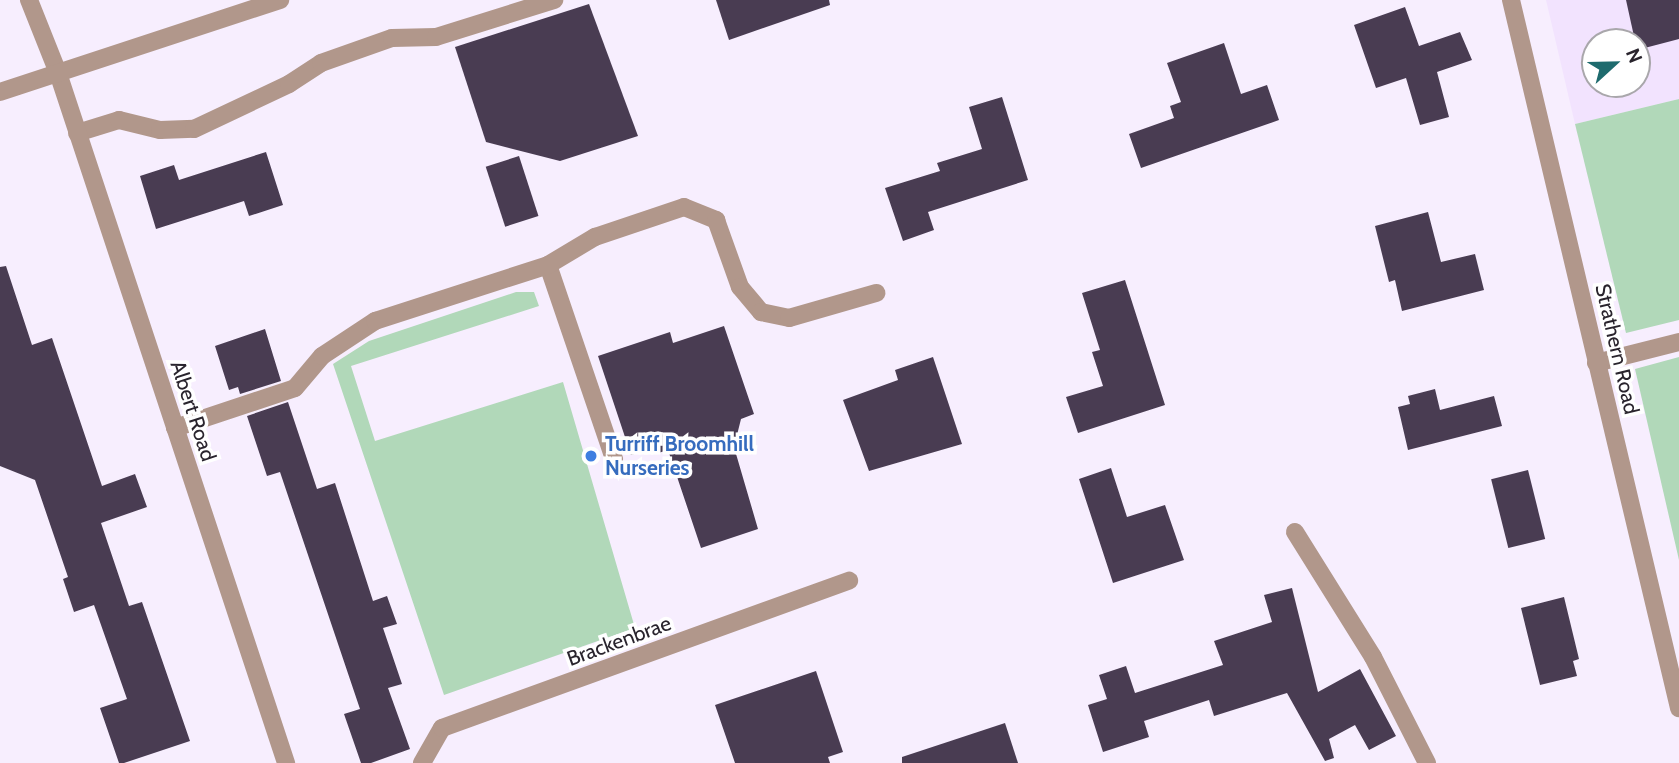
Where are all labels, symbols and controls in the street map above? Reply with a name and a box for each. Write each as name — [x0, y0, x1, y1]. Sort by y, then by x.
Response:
north arrow — [1581, 28, 1651, 98]
text: N — [1621, 45, 1647, 66]
street label: Strathern Road — [1590, 281, 1644, 417]
street label: Albert Road — [165, 358, 221, 464]
place label: Turriff Broomhill Nurseries — [605, 431, 754, 481]
marker: Turriff Broomhill Nurseries — [583, 448, 599, 464]
street label: Brackenbrae — [564, 611, 674, 671]

